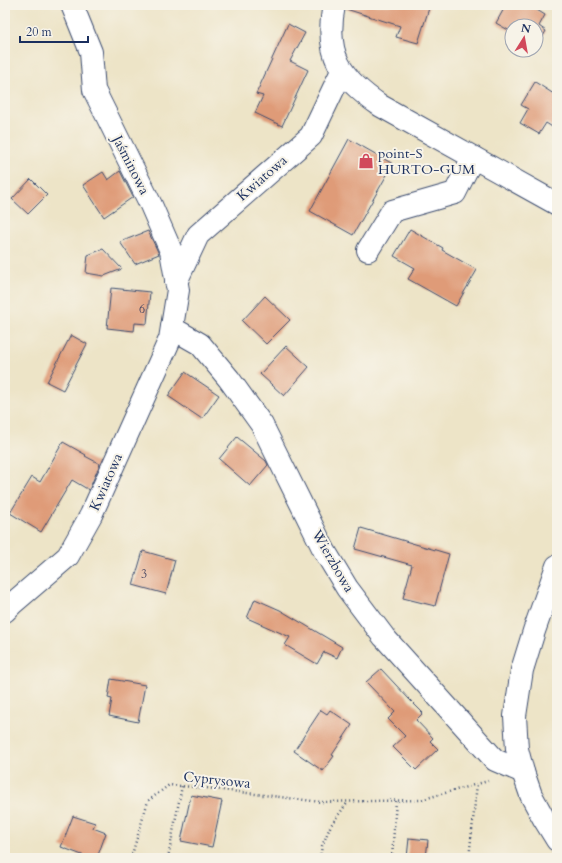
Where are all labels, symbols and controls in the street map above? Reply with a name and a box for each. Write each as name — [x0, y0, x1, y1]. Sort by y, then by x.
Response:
scale bar — [20, 18, 88, 44]
north arrow — [504, 18, 544, 58]
text: N — [520, 20, 532, 37]
text: 20 m — [26, 24, 53, 40]
street label: Jaśminowa — [107, 130, 154, 198]
place label: point-S HURTO-GUM — [378, 144, 475, 179]
street label: Kwiatowa — [233, 151, 291, 205]
shop icon: point-S HURTO-GUM — [357, 152, 375, 170]
house number: 6 — [139, 301, 145, 317]
street label: Kwiatowa — [85, 450, 127, 514]
street label: Wierzbowa — [307, 525, 359, 596]
house number: 3 — [141, 566, 147, 582]
street label: Cyprysowa — [182, 767, 252, 793]

